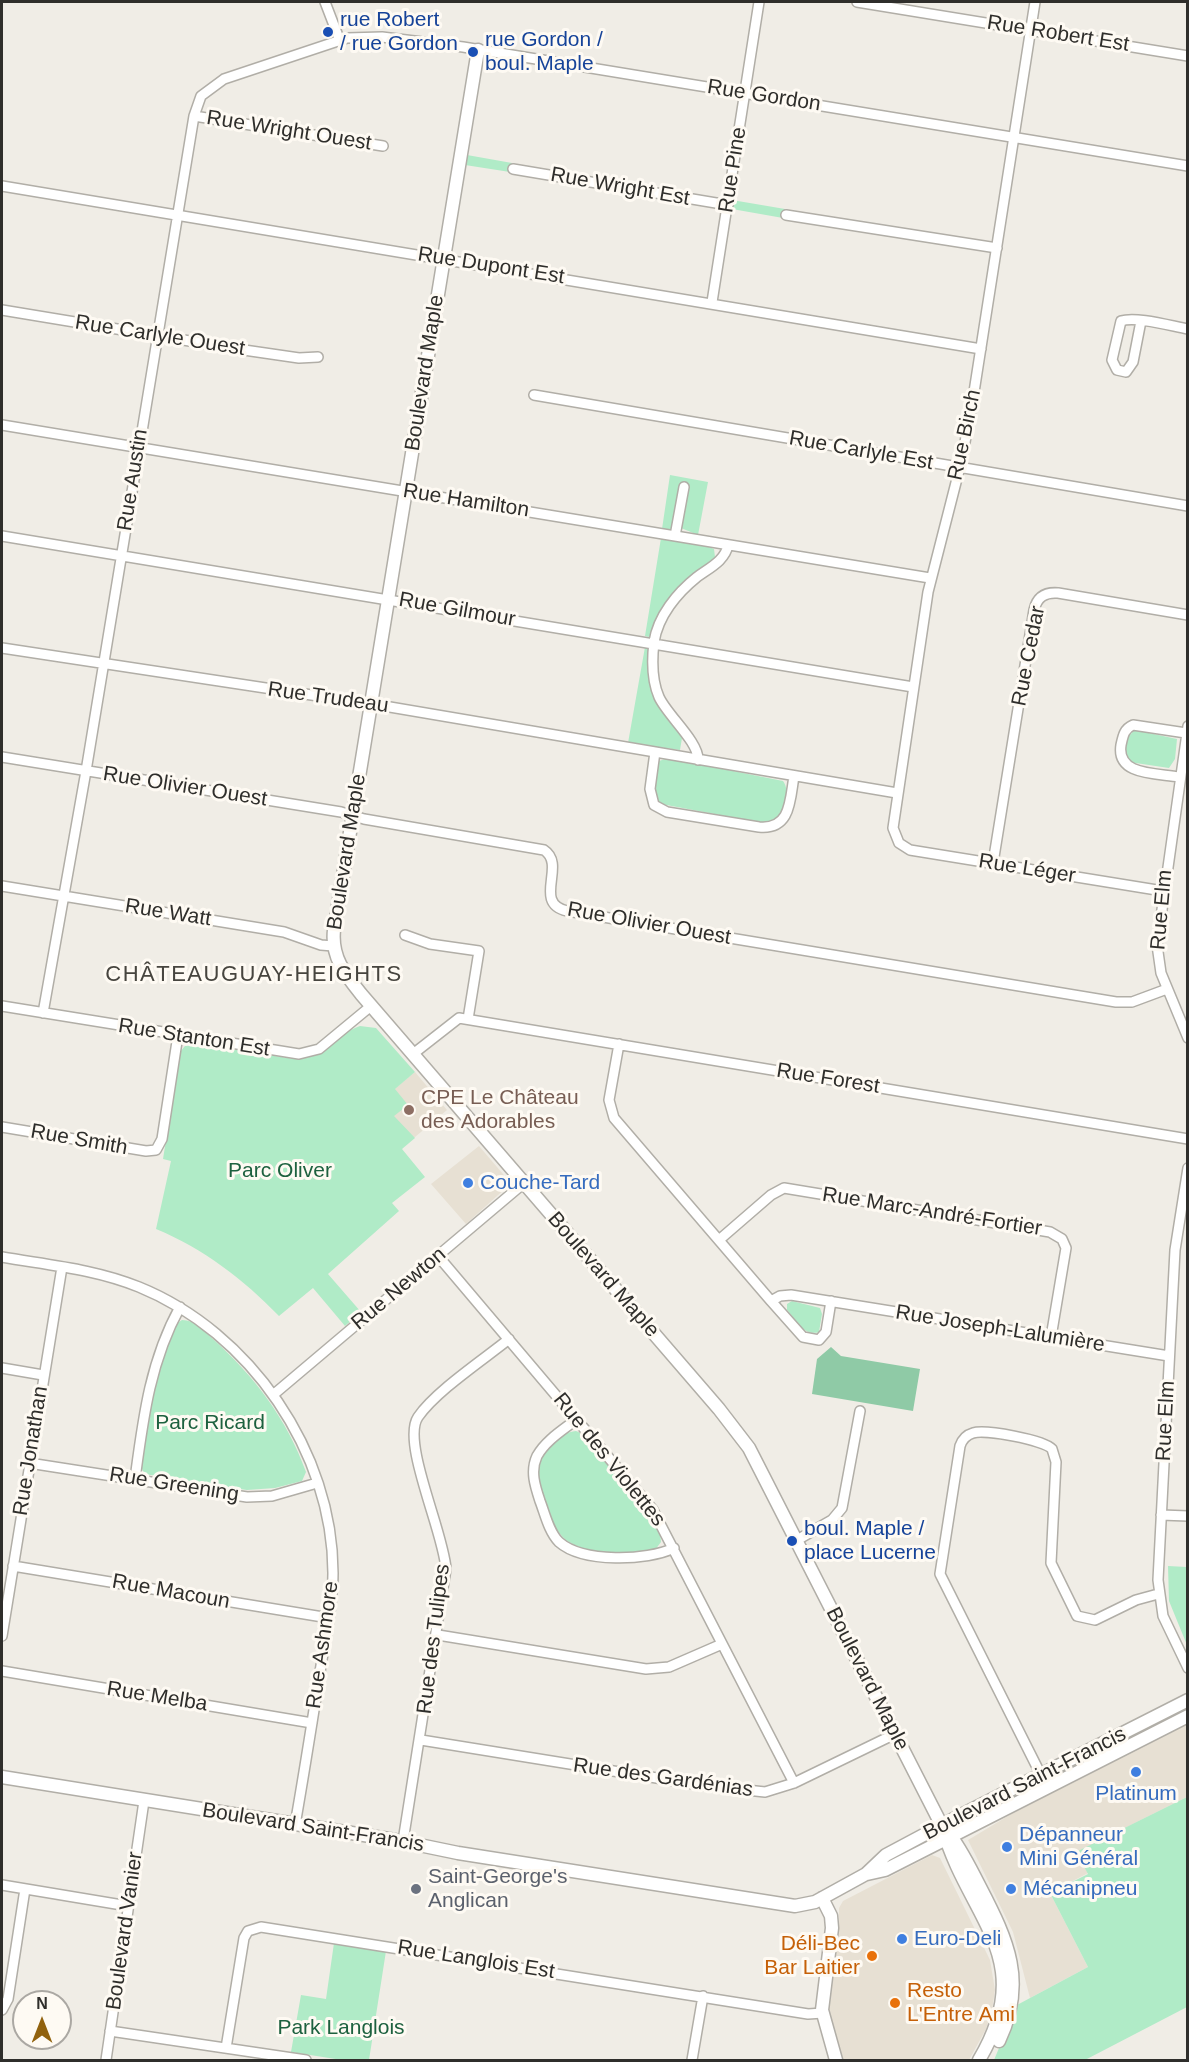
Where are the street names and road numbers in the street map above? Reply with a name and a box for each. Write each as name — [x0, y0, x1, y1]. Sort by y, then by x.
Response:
street label: Rue Robert Est — [985, 10, 1131, 58]
street label: Rue Gordon — [706, 75, 822, 117]
street label: Rue Wright Ouest — [205, 106, 373, 156]
street label: Rue Pine — [714, 125, 752, 215]
street label: Rue Wright Est — [548, 162, 692, 212]
street label: Rue Dupont Est — [416, 242, 566, 290]
street label: Boulevard Maple — [400, 293, 450, 453]
street label: Rue Carlyle Ouest — [73, 310, 247, 362]
street label: Rue Birch — [943, 387, 987, 483]
street label: Rue Carlyle Est — [787, 426, 935, 476]
street label: Rue Austin — [113, 427, 153, 533]
street label: Rue Hamilton — [401, 479, 531, 523]
street label: Rue Gilmour — [397, 587, 517, 633]
street label: Rue Cedar — [1007, 604, 1051, 708]
street label: Rue Trudeau — [266, 677, 390, 719]
street label: Rue Olivier Ouest — [101, 762, 269, 812]
street label: Boulevard Maple — [322, 772, 372, 932]
street label: Rue Léger — [977, 849, 1077, 889]
street label: Rue Elm — [1146, 869, 1178, 951]
street label: Rue Watt — [123, 894, 213, 932]
street label: Rue Olivier Ouest — [565, 897, 733, 951]
street label: Rue Stanton Est — [117, 1014, 271, 1062]
street label: Rue Forest — [775, 1058, 881, 1100]
street label: Rue Smith — [29, 1119, 129, 1161]
street label: Rue Marc-André-Fortier — [821, 1182, 1043, 1242]
street label: Boulevard Maple — [542, 1207, 664, 1343]
street label: Rue Newton — [347, 1242, 451, 1336]
street label: Rue Joseph-Lalumière — [894, 1300, 1106, 1358]
street label: Rue Elm — [1151, 1380, 1181, 1462]
street label: Rue Jonathan — [8, 1384, 54, 1518]
street label: Rue des Violettes — [548, 1388, 670, 1532]
street label: Rue Greening — [107, 1462, 241, 1508]
street label: Rue des Tulipes — [412, 1563, 456, 1715]
street label: Rue Macoun — [110, 1569, 232, 1615]
street label: Rue Ashmore — [302, 1580, 344, 1710]
street label: Boulevard Maple — [820, 1603, 914, 1755]
street label: Rue Melba — [105, 1677, 209, 1717]
street label: Boulevard Saint-Francis — [919, 1722, 1131, 1846]
street label: Rue des Gardénias — [572, 1753, 754, 1803]
street label: Boulevard Saint-Francis — [200, 1798, 426, 1858]
street label: Boulevard Vanier — [101, 1850, 149, 2012]
street label: Rue Langlois Est — [396, 1935, 556, 1985]

